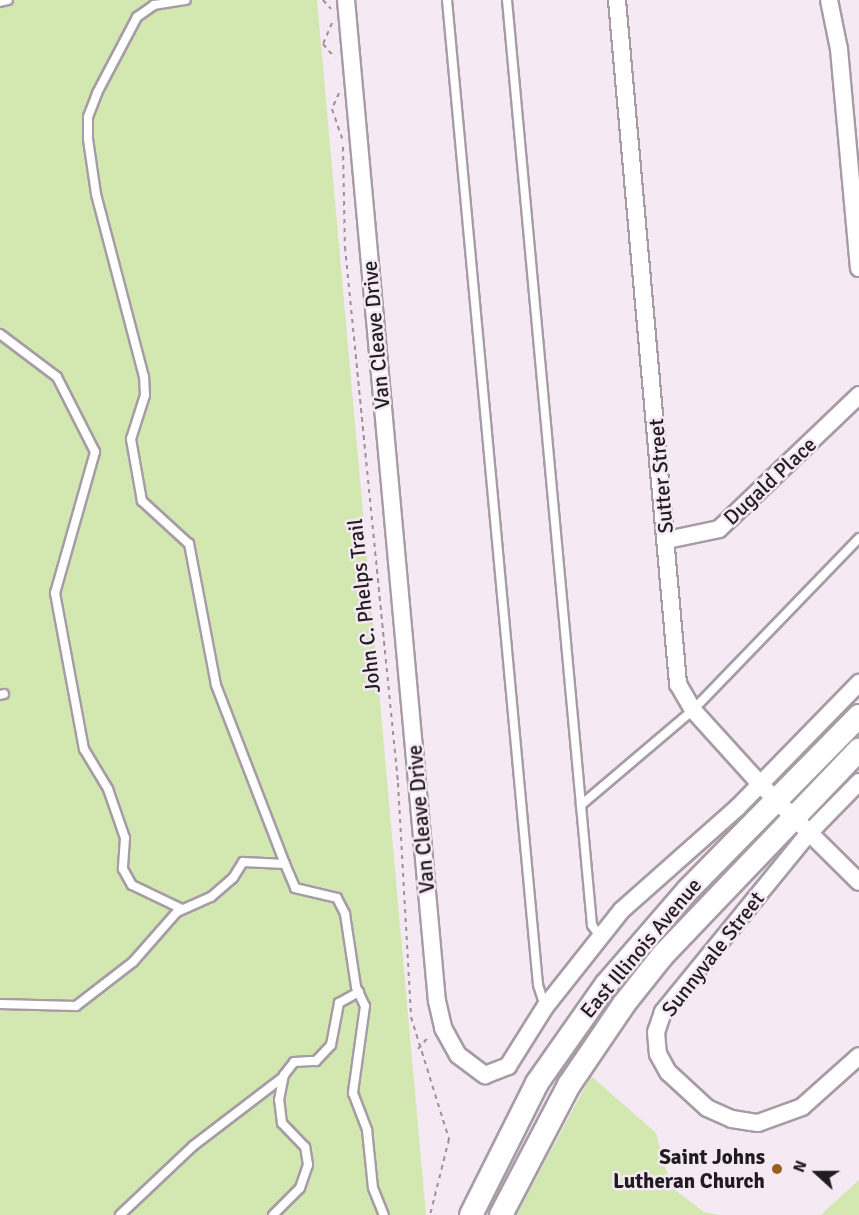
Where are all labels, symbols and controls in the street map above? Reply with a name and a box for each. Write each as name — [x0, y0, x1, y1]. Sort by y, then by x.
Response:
street label: Van Cleave Drive — [357, 260, 395, 410]
street label: Sutter Street — [643, 418, 679, 534]
street label: Dugald Place — [718, 432, 822, 530]
street label: John C. Phelps Trail — [342, 518, 386, 694]
street label: Van Cleave Drive — [402, 744, 440, 894]
street label: East Illinois Avenue — [575, 873, 707, 1023]
street label: Sunnyvale Street — [656, 887, 770, 1021]
north arrow — [787, 1143, 847, 1203]
place label: Saint Johns Lutheran Church — [613, 1144, 765, 1194]
text: N — [789, 1158, 812, 1175]
marker: Saint Johns Lutheran Church — [770, 1162, 784, 1176]

